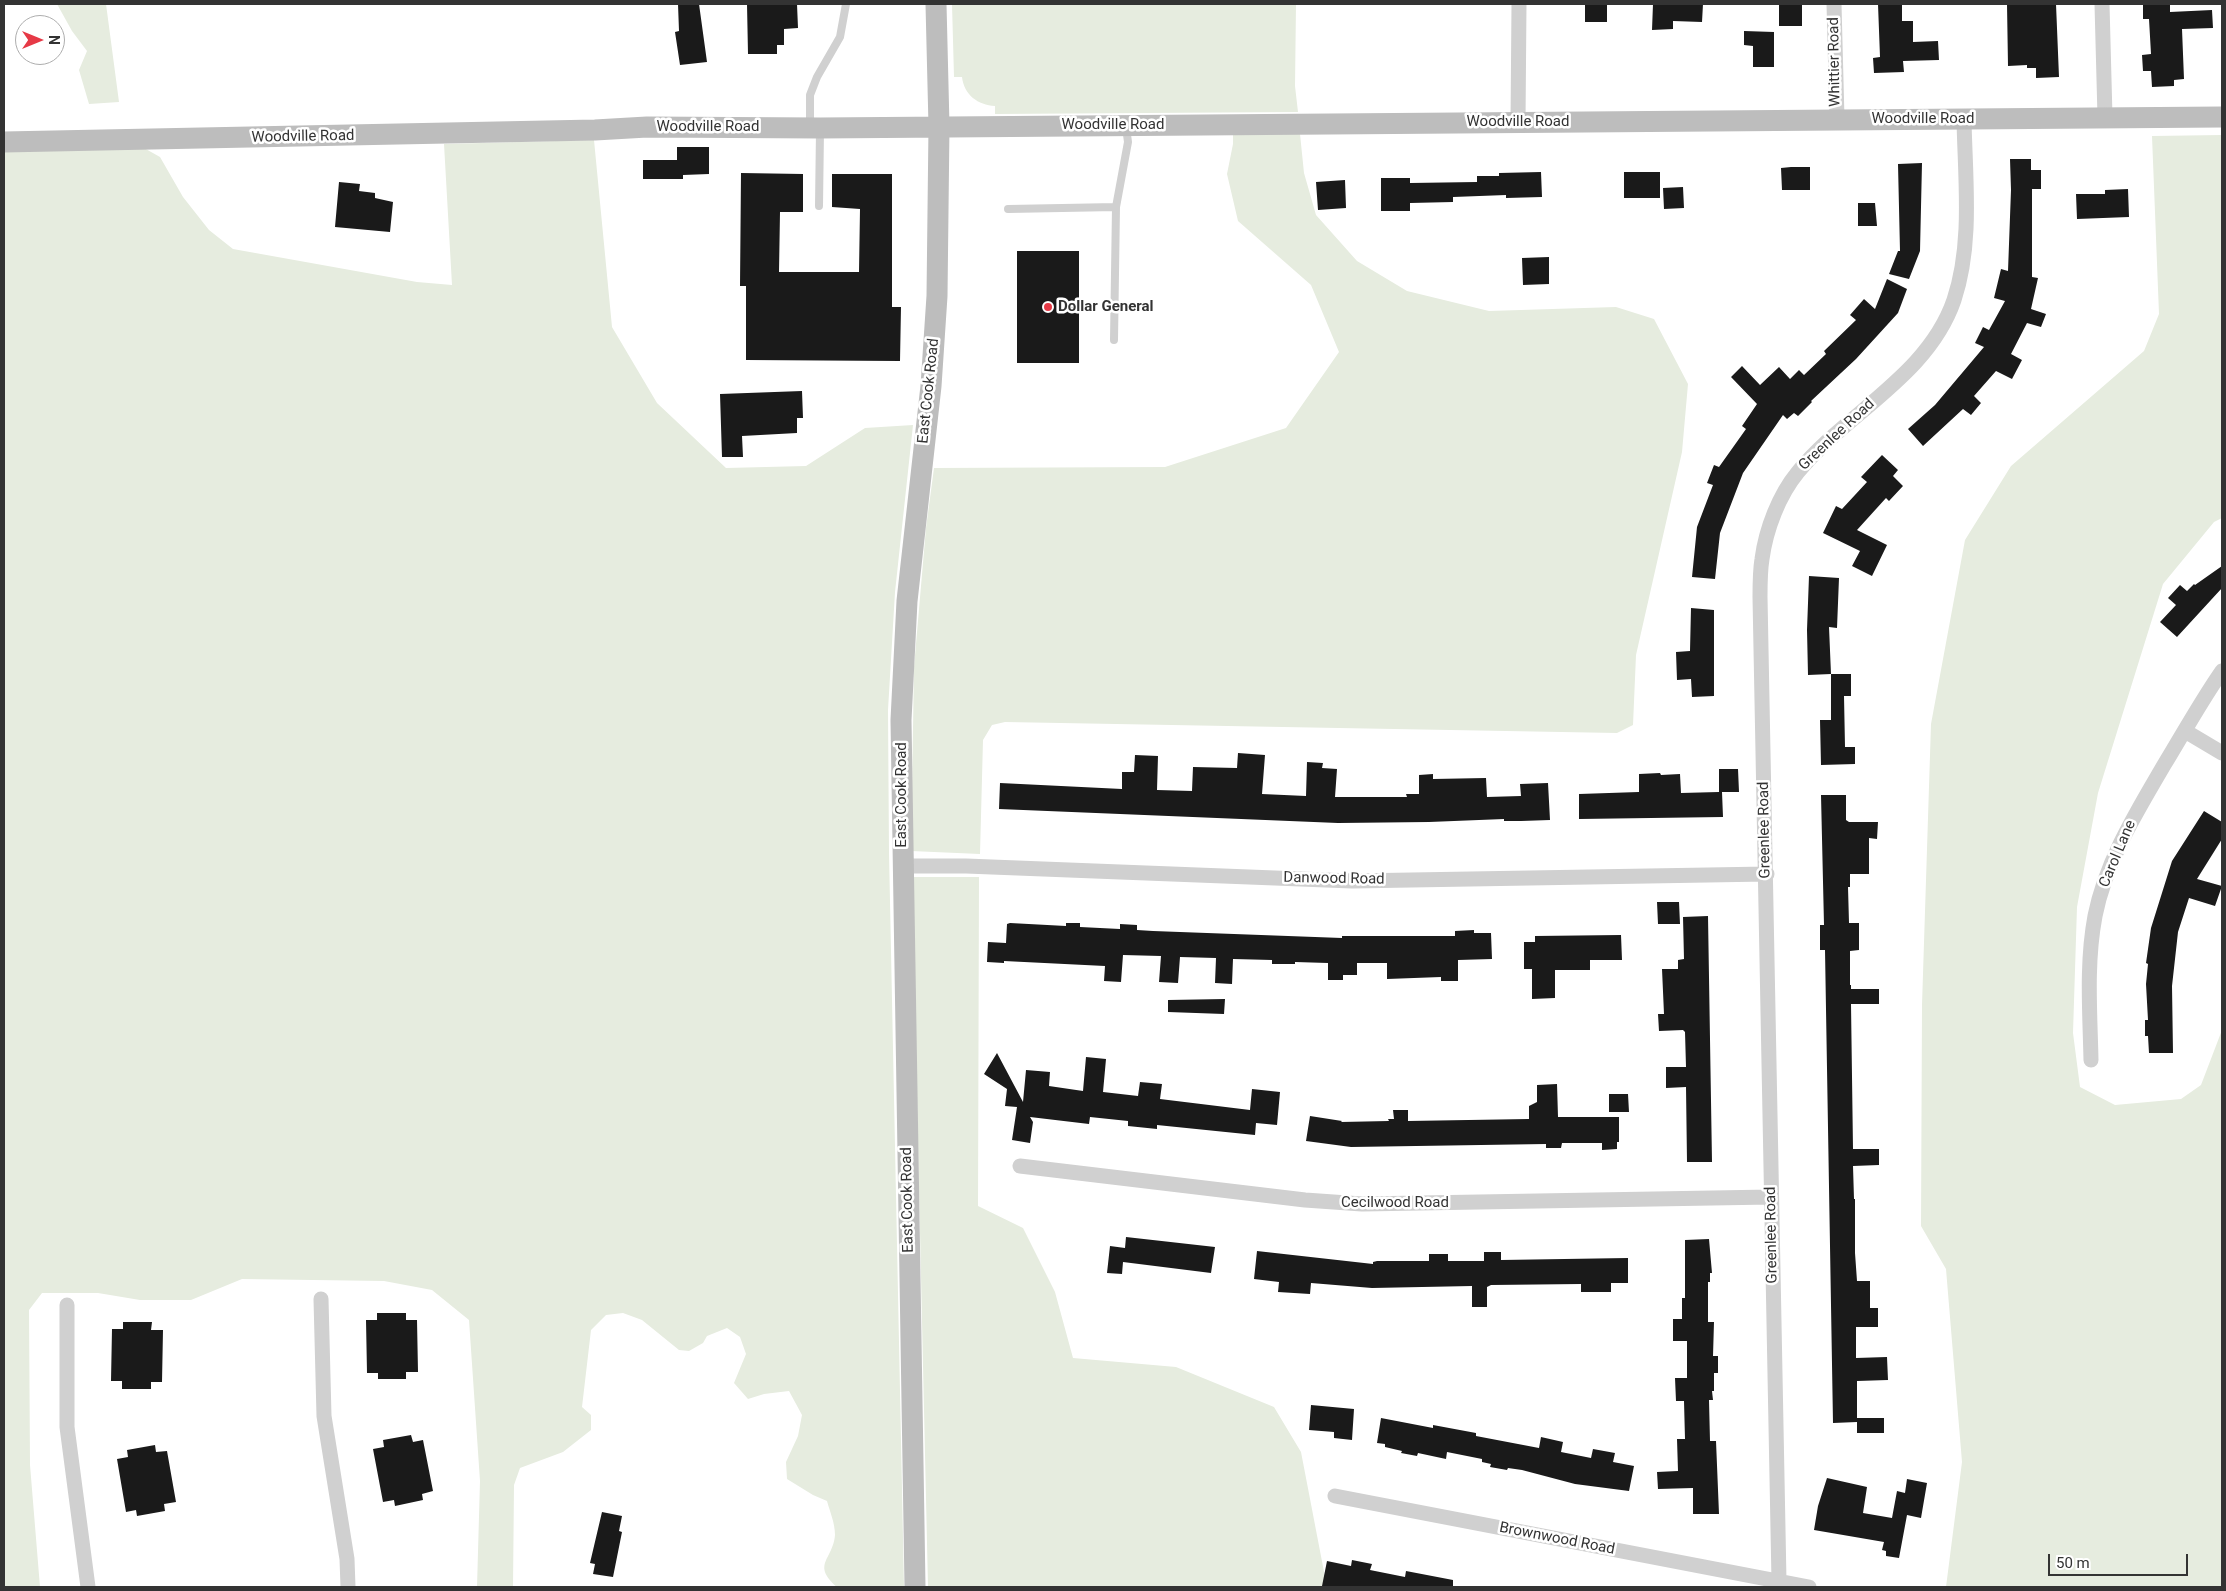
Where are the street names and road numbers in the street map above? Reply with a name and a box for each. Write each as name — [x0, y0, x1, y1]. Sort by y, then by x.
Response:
street label: Whittier Road — [1825, 17, 1845, 107]
street label: Woodville Road — [1872, 110, 1974, 128]
street label: Woodville Road — [1467, 113, 1569, 131]
street label: Woodville Road — [1062, 116, 1164, 134]
street label: Woodville Road — [657, 118, 759, 136]
street label: Woodville Road — [251, 127, 355, 147]
street label: East Cook Road — [915, 338, 943, 444]
street label: Greenlee Road — [1795, 395, 1879, 475]
street label: East Cook Road — [893, 742, 911, 848]
street label: Greenlee Road — [1755, 781, 1775, 879]
street label: Carol Lane — [2096, 818, 2140, 890]
street label: Danwood Road — [1283, 869, 1385, 889]
street label: East Cook Road — [898, 1147, 918, 1253]
street label: Greenlee Road — [1762, 1186, 1782, 1284]
street label: Cecilwood Road — [1341, 1194, 1449, 1212]
street label: Brownwood Road — [1498, 1519, 1616, 1559]

